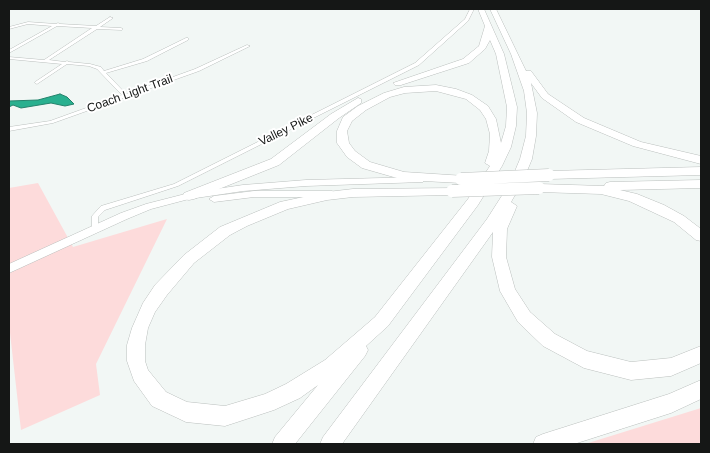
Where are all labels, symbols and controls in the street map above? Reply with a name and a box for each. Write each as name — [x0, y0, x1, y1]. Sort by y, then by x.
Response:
street label: Coach Light Trail — [85, 72, 175, 116]
street label: Valley Pike — [257, 111, 315, 149]

